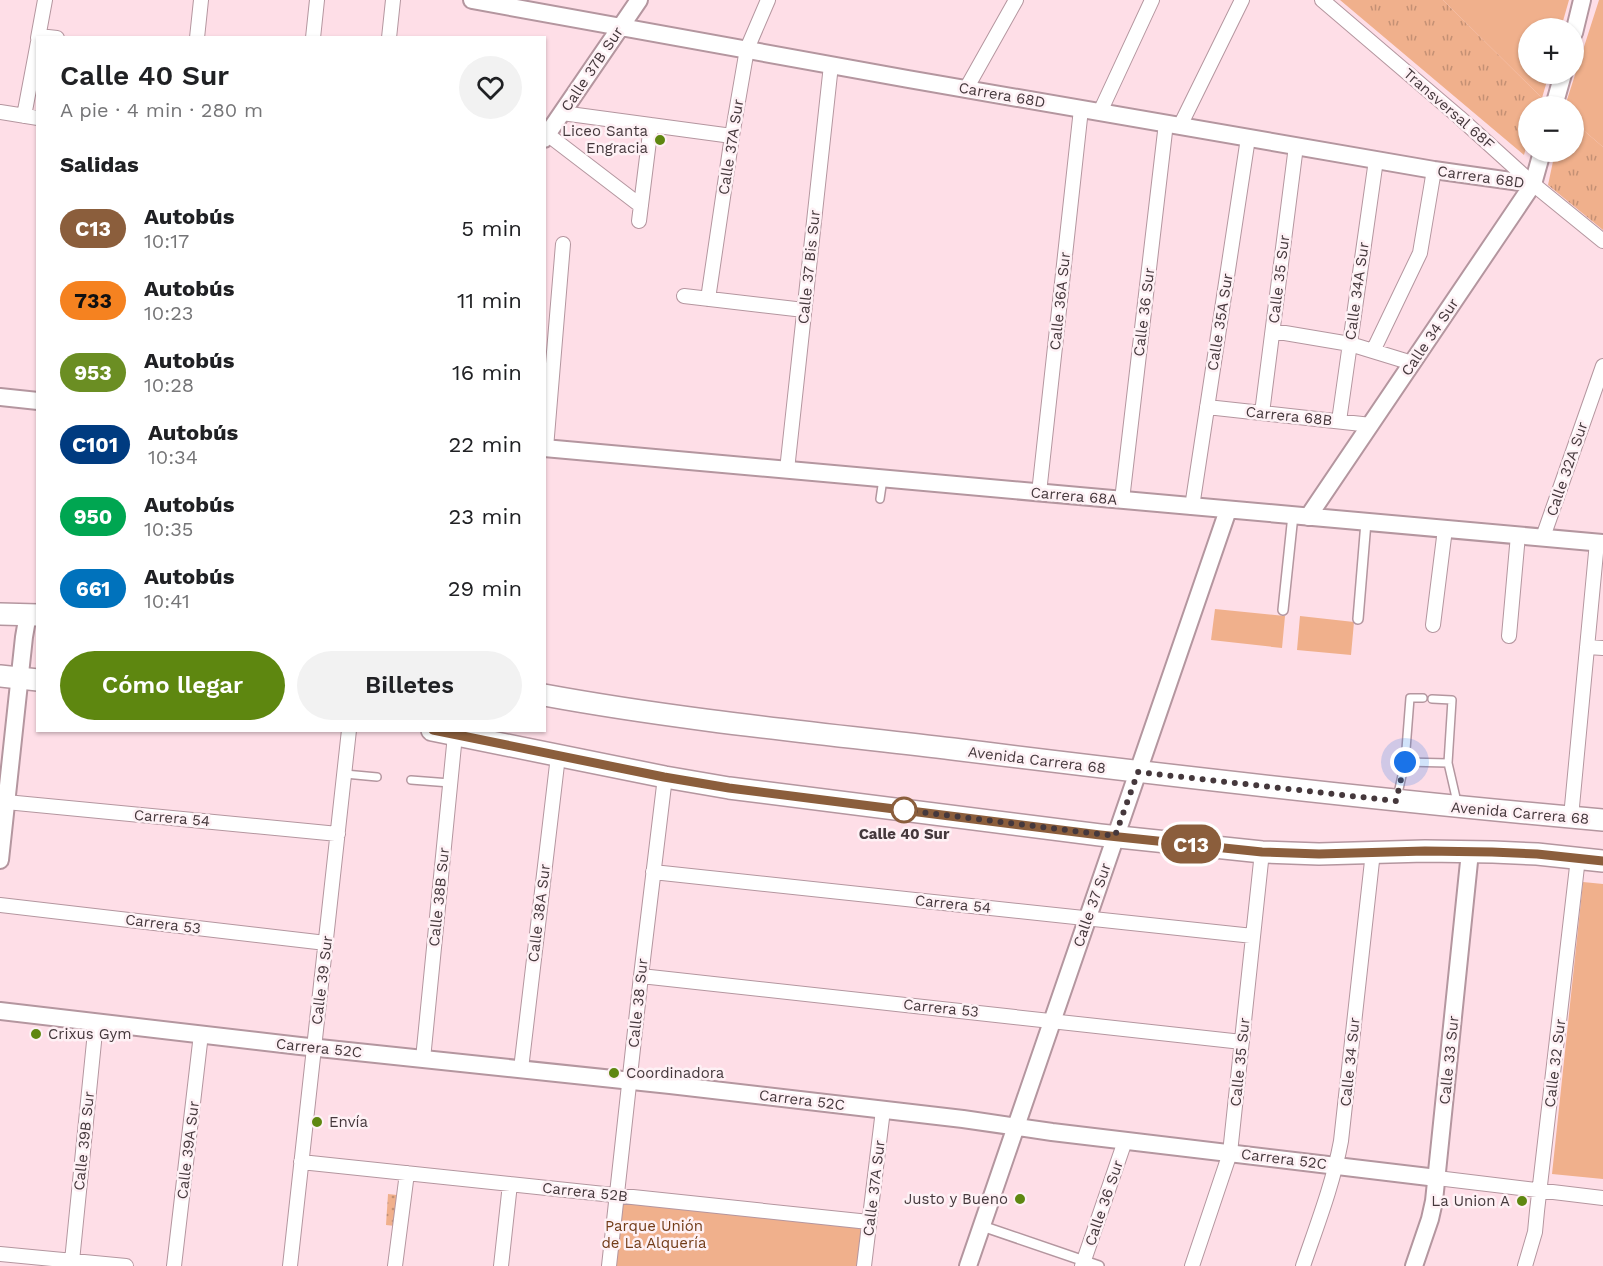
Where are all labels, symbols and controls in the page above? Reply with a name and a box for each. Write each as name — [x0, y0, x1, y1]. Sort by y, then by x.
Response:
map controls — [1518, 18, 1584, 162]
button: + — [1518, 18, 1584, 84]
street label: Calle 37B Sur — [557, 23, 627, 115]
button: heart — [459, 56, 522, 119]
text: Calle 40 Sur — [60, 59, 229, 92]
street label: Transversal 68F — [1400, 65, 1498, 153]
street label: Carrera 68D — [957, 79, 1047, 111]
button: − — [1518, 96, 1584, 162]
text: A pie · 4 min · 280 m — [60, 98, 263, 122]
street label: Calle 37A Sur — [715, 98, 747, 196]
place label: Liceo Santa Engracia — [562, 122, 649, 157]
marker: Liceo Santa Engracia — [653, 133, 667, 147]
text: Salidas — [60, 152, 139, 177]
street label: Carrera 68D — [1436, 162, 1526, 192]
text: Autobús — [144, 204, 234, 229]
street label: Calle 37 Bis Sur — [794, 209, 824, 325]
text: C13 — [75, 216, 111, 241]
text: 5 min — [461, 216, 522, 241]
text: 10:17 — [144, 229, 189, 253]
street label: Calle 35 Sur — [1265, 234, 1293, 324]
street label: Calle 34A Sur — [1341, 241, 1373, 341]
street label: Calle 36A Sur — [1046, 251, 1074, 351]
street label: Calle 36 Sur — [1130, 266, 1158, 358]
street label: Calle 35A Sur — [1203, 272, 1237, 372]
text: Autobús — [144, 276, 234, 301]
text: 733 — [74, 288, 112, 313]
text: 11 min — [457, 288, 522, 313]
street label: Calle 34 Sur — [1397, 295, 1463, 379]
text: 10:23 — [144, 301, 193, 325]
text: Autobús — [144, 348, 234, 373]
text: 953 — [74, 360, 112, 385]
text: 16 min — [452, 360, 522, 385]
text: 10:28 — [144, 373, 194, 397]
street label: Carrera 68B — [1245, 403, 1333, 429]
street label: Calle 32A Sur — [1542, 419, 1592, 519]
text: Autobús — [148, 420, 238, 445]
text: C101 — [72, 432, 118, 457]
text: 22 min — [448, 432, 522, 457]
text: 10:34 — [148, 445, 198, 469]
street label: Carrera 68A — [1030, 483, 1118, 509]
text: Autobús — [144, 492, 234, 517]
text: 950 — [74, 504, 112, 529]
text: 23 min — [448, 504, 522, 529]
text: 10:35 — [144, 517, 193, 541]
text: Autobús — [144, 564, 234, 589]
text: 661 — [76, 576, 110, 601]
text: 29 min — [448, 576, 522, 601]
text: 10:41 — [144, 589, 190, 613]
button: Cómo llegar — [60, 651, 285, 720]
button: Billetes — [297, 651, 522, 720]
street label: Avenida Carrera 68 — [967, 743, 1107, 777]
your location — [1390, 747, 1420, 777]
marker: Calle 40 Sur — [891, 797, 917, 823]
street label: Avenida Carrera 68 — [1450, 798, 1590, 828]
street label: Carrera 54 — [133, 806, 211, 830]
line badge: C13 — [1156, 824, 1226, 864]
place label: Calle 40 Sur — [859, 825, 950, 843]
text: C13 — [1173, 832, 1209, 857]
street label: Calle 38B Sur — [425, 847, 453, 947]
street label: Calle 37 Sur — [1069, 861, 1115, 949]
street label: Calle 38A Sur — [524, 863, 554, 963]
street label: Carrera 54 — [914, 891, 992, 917]
street label: Carrera 53 — [124, 910, 202, 938]
street label: Calle 39 Sur — [308, 934, 336, 1026]
street label: Calle 38 Sur — [624, 957, 652, 1049]
street label: Carrera 53 — [902, 995, 980, 1021]
street label: Calle 33 Sur — [1435, 1015, 1463, 1105]
street label: Calle 34 Sur — [1336, 1016, 1364, 1108]
street label: Calle 35 Sur — [1226, 1017, 1254, 1107]
street label: Calle 32 Sur — [1541, 1018, 1569, 1108]
place label: Crixus Gym — [48, 1025, 131, 1043]
marker: Crixus Gym — [29, 1027, 43, 1041]
street label: Carrera 52C — [275, 1035, 363, 1061]
place label: Coordinadora — [626, 1064, 725, 1082]
marker: Coordinadora — [607, 1066, 621, 1080]
street label: Carrera 52C — [758, 1086, 846, 1114]
street label: Calle 39B Sur — [70, 1091, 98, 1191]
street label: Calle 39A Sur — [173, 1100, 203, 1200]
place label: Envía — [329, 1113, 368, 1131]
marker: Envía — [310, 1115, 324, 1129]
street label: Calle 37A Sur — [859, 1139, 889, 1237]
street label: Carrera 52C — [1240, 1145, 1328, 1173]
street label: Calle 36 Sur — [1081, 1158, 1127, 1248]
street label: Carrera 52B — [541, 1179, 629, 1205]
place label: Justo y Bueno — [904, 1190, 1008, 1208]
marker: Justo y Bueno — [1013, 1192, 1027, 1206]
place label: La Union A — [1431, 1192, 1510, 1210]
marker: La Union A — [1515, 1194, 1529, 1208]
park label: Parque Unión de La Alquería — [601, 1217, 707, 1252]

